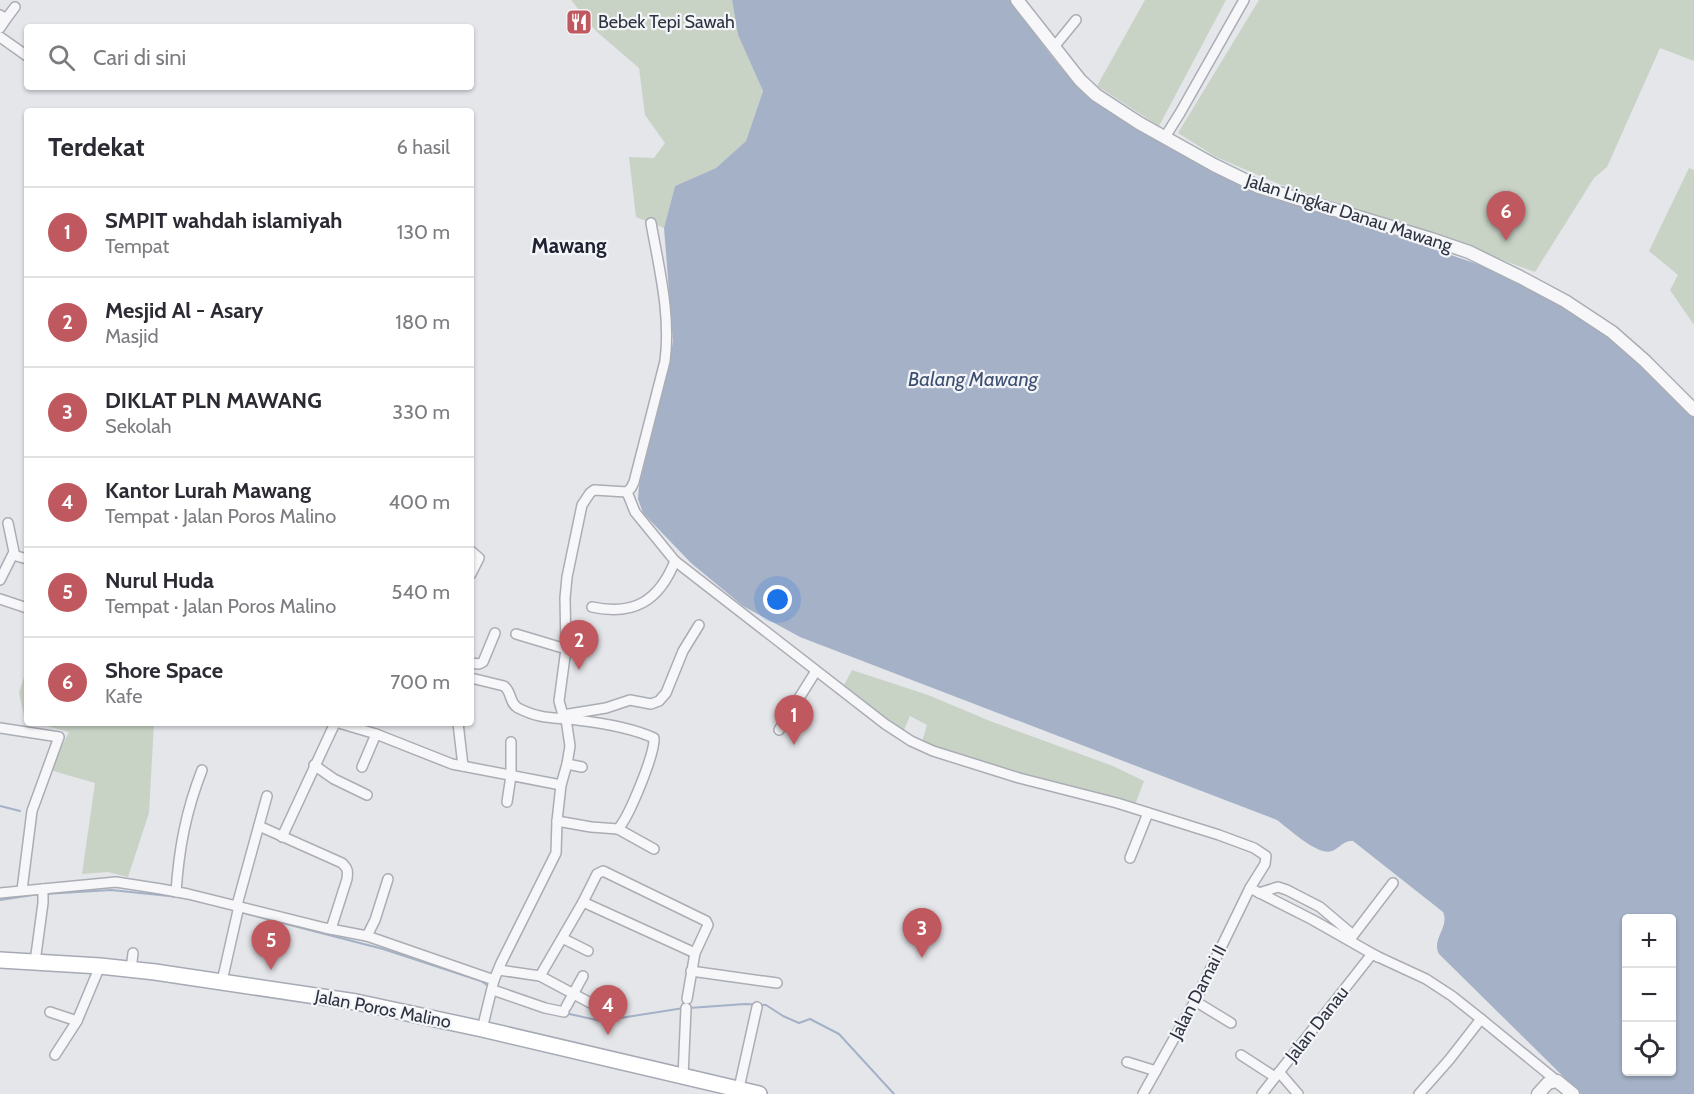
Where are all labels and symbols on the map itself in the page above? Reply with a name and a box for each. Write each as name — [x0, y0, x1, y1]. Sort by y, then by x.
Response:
restaurant icon: Bebek Tepi Sawah — [564, 7, 594, 37]
place label: Bebek Tepi Sawah — [598, 11, 735, 33]
street label: Jalan Lingkar Danau Mawang — [1242, 169, 1456, 257]
pin: 6 — [1486, 192, 1526, 241]
district label: Mawang — [531, 233, 607, 258]
water label: Balang Mawang — [908, 367, 1039, 391]
your location — [763, 585, 792, 614]
pin: 2 — [560, 620, 598, 670]
pin: 1 — [774, 696, 814, 745]
pin: 3 — [902, 908, 942, 958]
pin: 5 — [252, 920, 290, 970]
street label: Jalan Damai II — [1164, 941, 1231, 1044]
street label: Jalan Danau — [1280, 982, 1353, 1067]
street label: Jalan Poros Malino — [312, 985, 453, 1033]
pin: 4 — [588, 986, 628, 1035]

